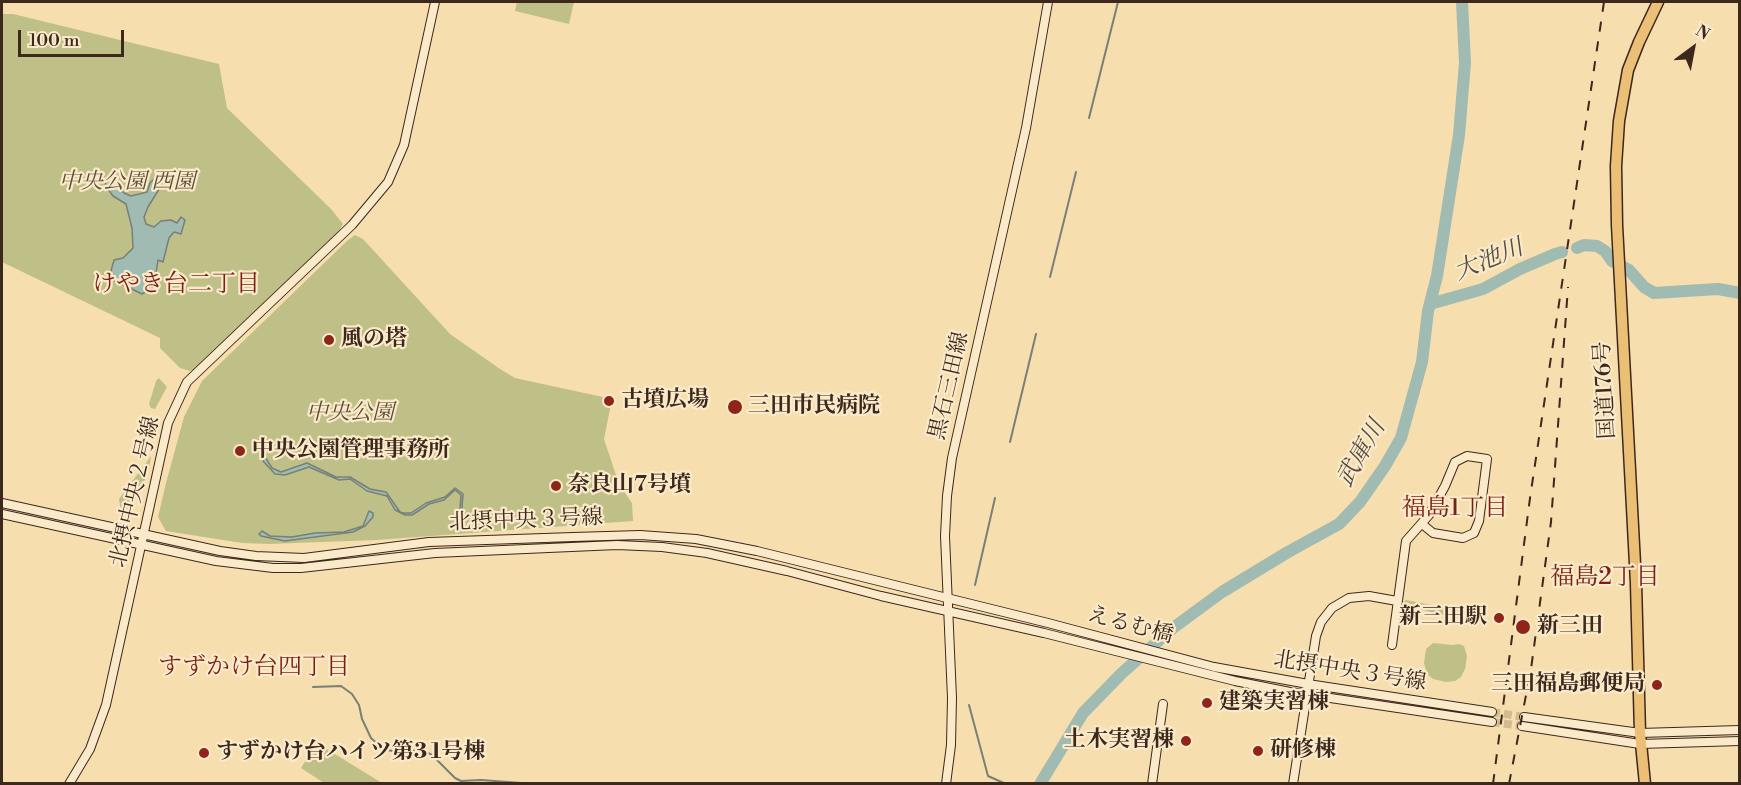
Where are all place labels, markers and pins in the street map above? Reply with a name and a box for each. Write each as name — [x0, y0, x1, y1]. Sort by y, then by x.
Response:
place label: 風の塔 — [341, 327, 407, 353]
marker: 風の塔 — [322, 333, 336, 347]
place label: 古墳広場 — [621, 388, 709, 414]
marker: 古墳広場 — [602, 394, 616, 408]
place label: 三田市民病院 — [748, 394, 880, 420]
marker: 三田市民病院 — [726, 398, 744, 416]
place label: 中央公園管理事務所 — [252, 438, 450, 464]
marker: 中央公園管理事務所 — [233, 444, 247, 458]
place label: 奈良山7号墳 — [568, 473, 691, 499]
marker: 奈良山7号墳 — [549, 479, 563, 493]
place label: 新三田駅 — [1399, 605, 1487, 631]
marker: 新三田駅 — [1492, 611, 1506, 625]
place label: 新三田 — [1537, 614, 1603, 640]
marker: 新三田 — [1514, 618, 1532, 636]
place label: 三田福島郵便局 — [1491, 672, 1645, 698]
marker: 三田福島郵便局 — [1650, 678, 1664, 692]
place label: 建築実習棟 — [1219, 690, 1329, 716]
marker: 建築実習棟 — [1200, 696, 1214, 710]
place label: 土木実習棟 — [1064, 728, 1174, 754]
marker: 土木実習棟 — [1179, 734, 1193, 748]
place label: 研修棟 — [1270, 738, 1336, 764]
place label: すずかけ台ハイツ第3 1号棟 — [216, 740, 485, 766]
marker: 研修棟 — [1251, 744, 1265, 758]
marker: すずかけ台ハイツ第3 1号棟 — [197, 746, 211, 760]

